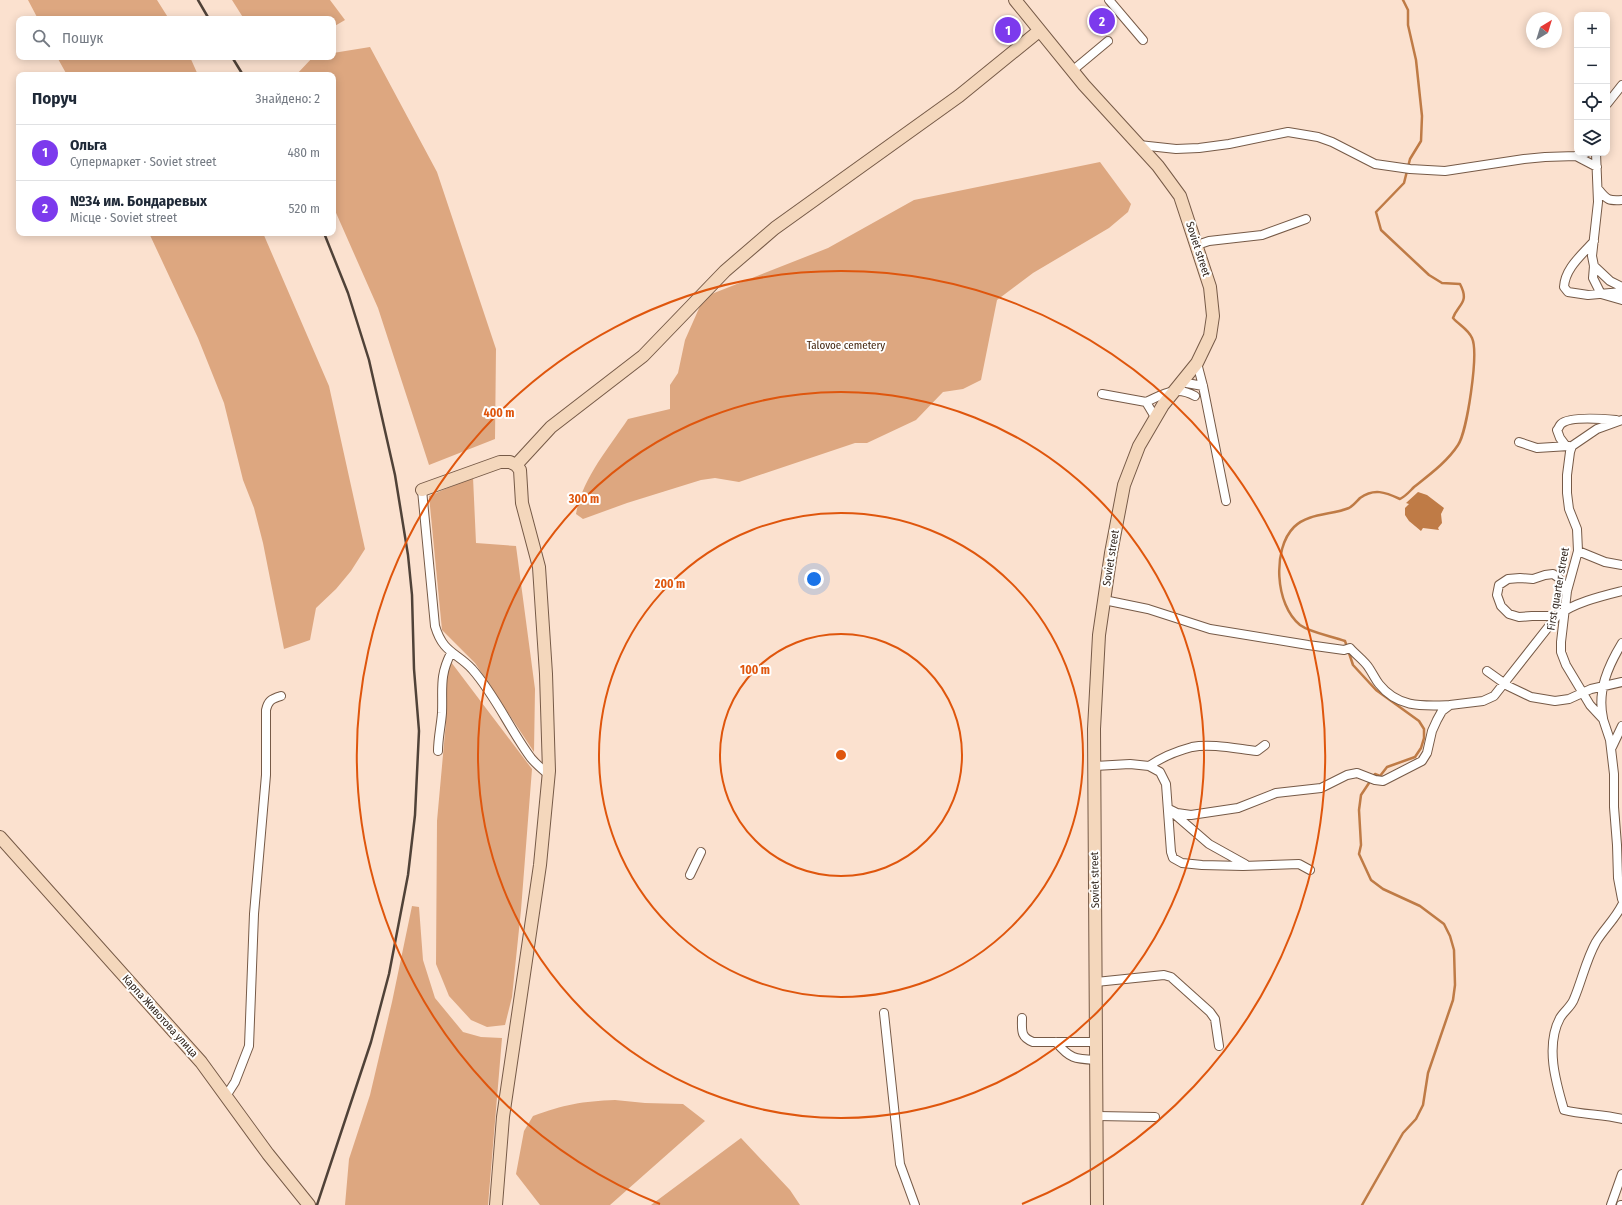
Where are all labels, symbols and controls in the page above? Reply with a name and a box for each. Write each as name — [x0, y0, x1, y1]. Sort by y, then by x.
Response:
pin: 2 — [1089, 6, 1115, 36]
north arrow — [1526, 12, 1562, 48]
map controls — [1574, 12, 1610, 156]
button: + — [1574, 12, 1610, 48]
pin: 1 — [995, 15, 1021, 45]
search box — [16, 16, 336, 60]
icon: search — [30, 27, 52, 49]
text: Пошук — [62, 29, 103, 47]
button: − — [1574, 48, 1610, 84]
button: locate — [1574, 84, 1610, 120]
text: Поруч — [32, 88, 77, 109]
text: Знайдено: 2 — [255, 91, 320, 106]
button: layers — [1574, 120, 1610, 156]
text: Ольга — [70, 136, 107, 154]
text: 1 — [42, 145, 48, 160]
text: 480 m — [287, 145, 320, 160]
text: Супермаркет · Soviet street — [70, 154, 217, 169]
text: №34 им. Бондаревых — [70, 192, 207, 210]
text: 2 — [42, 201, 48, 216]
text: 520 m — [289, 201, 320, 216]
text: Місце · Soviet street — [70, 210, 177, 225]
street label: Soviet street — [1183, 220, 1213, 278]
park label: Talovoe cemetery — [807, 339, 885, 352]
text: 400 m — [484, 406, 514, 420]
text: 300 m — [568, 492, 599, 506]
street label: Soviet street — [1100, 529, 1122, 587]
street label: First quarter street — [1544, 546, 1572, 632]
your location — [804, 569, 824, 589]
text: 200 m — [654, 577, 685, 591]
text: 100 m — [740, 663, 770, 677]
centre of rings — [834, 748, 848, 762]
street label: Soviet street — [1088, 851, 1102, 908]
street label: Карпа Животова улица — [119, 972, 201, 1060]

